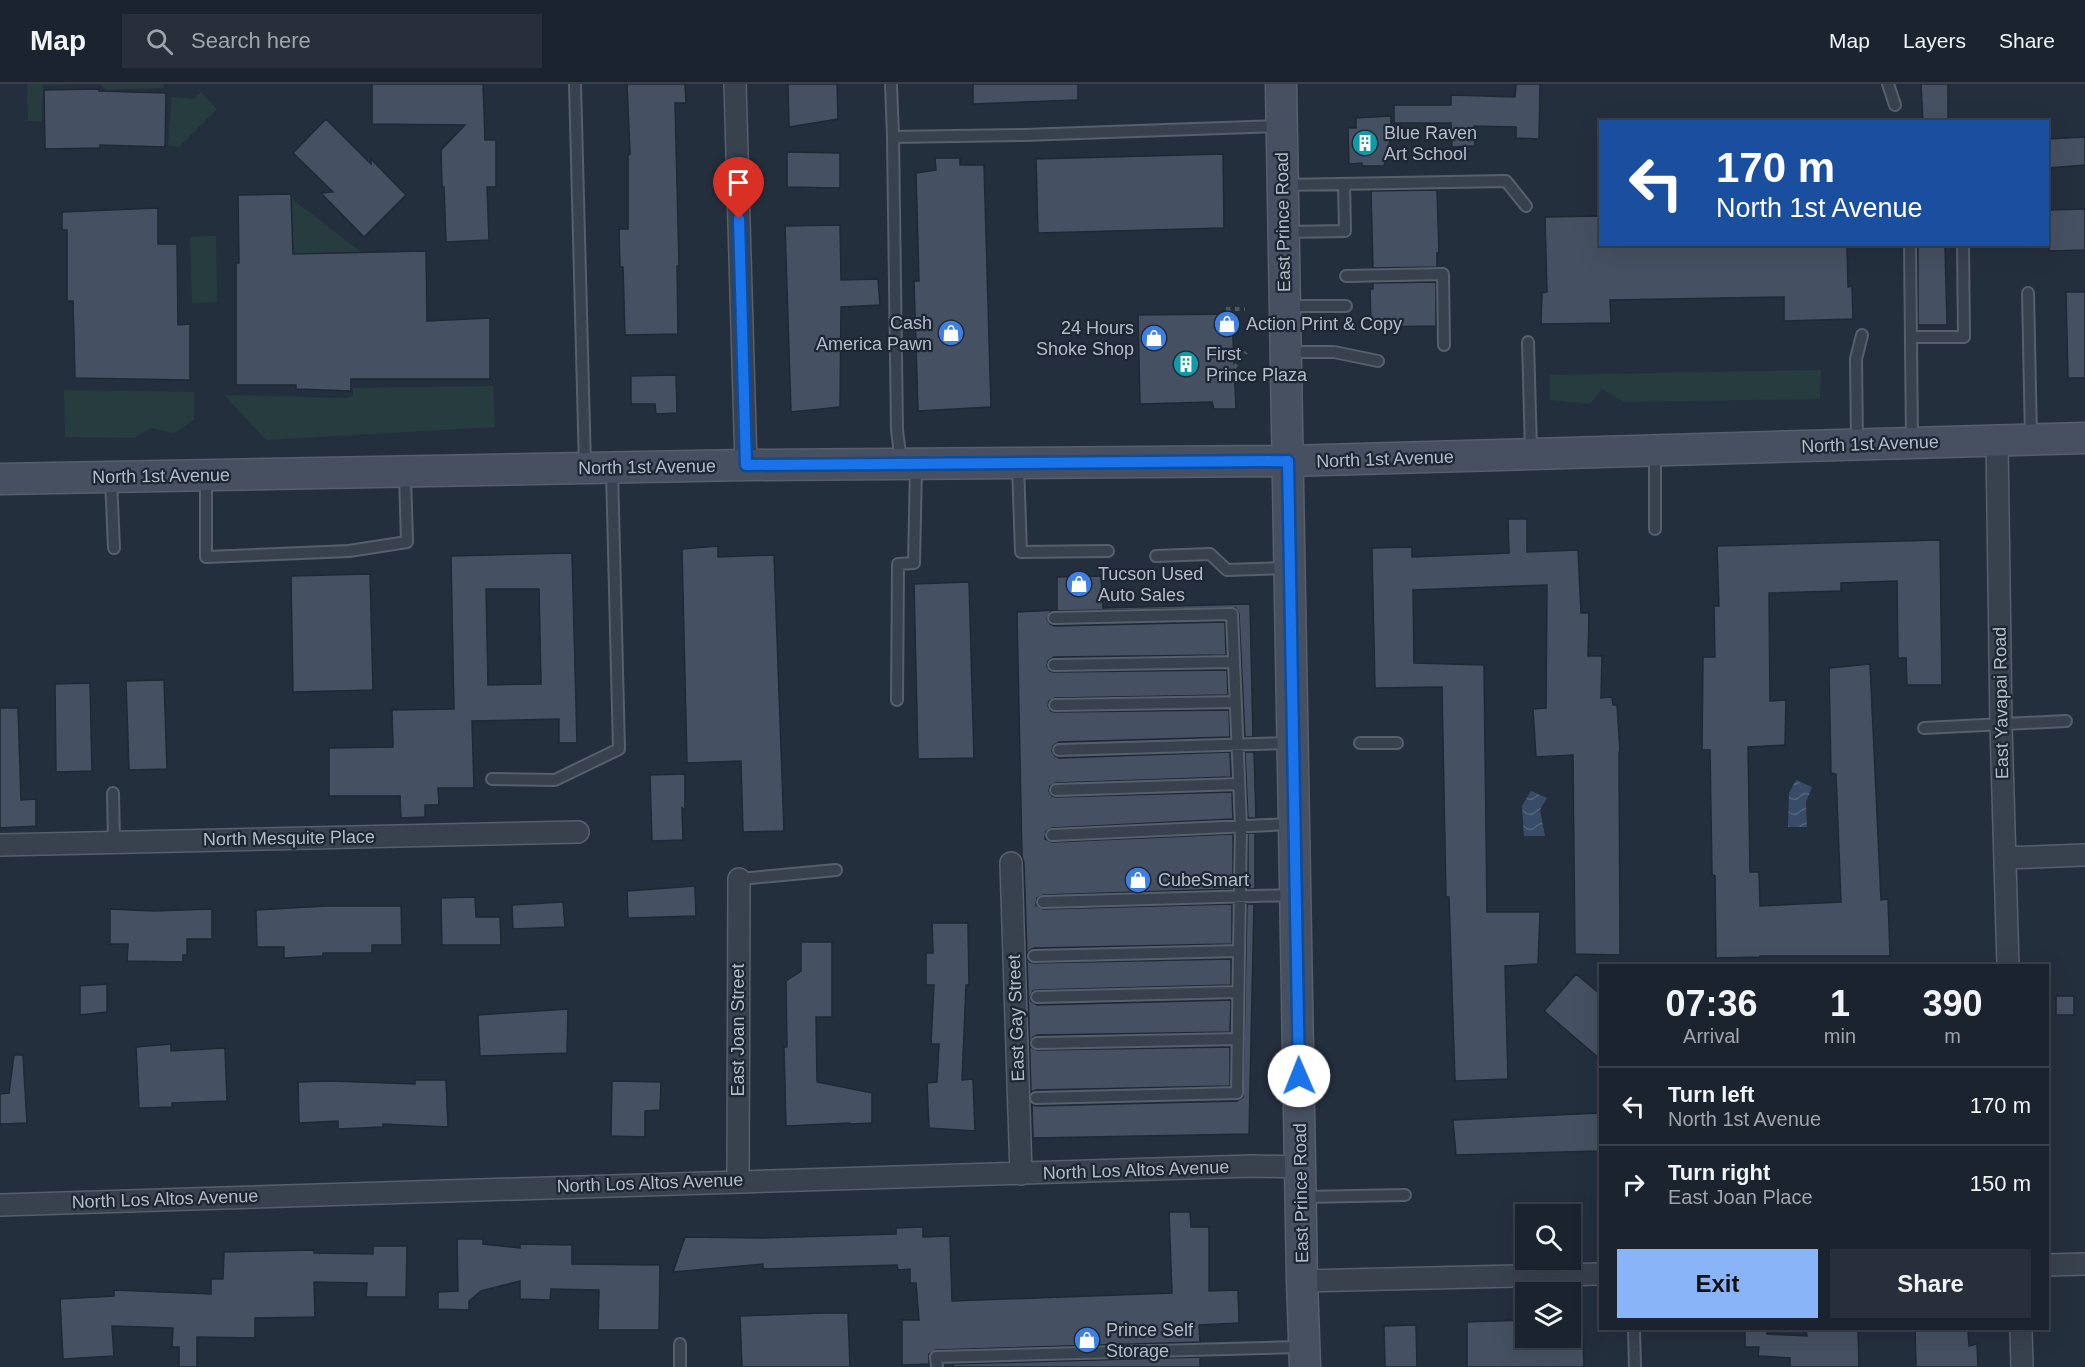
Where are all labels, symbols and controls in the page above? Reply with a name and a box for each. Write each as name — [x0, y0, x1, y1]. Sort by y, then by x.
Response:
search box — [122, 14, 542, 68]
text: Map — [30, 25, 86, 56]
icon: search — [143, 25, 176, 58]
text: Search here — [191, 28, 311, 53]
text: Map — [1829, 29, 1870, 52]
text: Layers — [1903, 29, 1966, 52]
text: Share — [1999, 29, 2055, 52]
place label: Blue Raven Art School — [1384, 123, 1477, 164]
building icon: Blue Raven Art School — [1350, 128, 1380, 158]
icon: left — [1617, 144, 1695, 222]
text: 170 m — [1716, 144, 1835, 191]
street label: East Prince Road — [1272, 152, 1294, 292]
pin — [713, 157, 764, 219]
icon: arrive — [722, 166, 755, 199]
text: North 1st Avenue — [1716, 193, 1923, 223]
shop icon: Action Print & Copy — [1212, 309, 1242, 339]
place label: Cash America Pawn — [816, 313, 932, 354]
place label: Action Print & Copy — [1246, 314, 1402, 334]
shop icon: Cash America Pawn — [936, 318, 966, 348]
place label: 24 Hours Shoke Shop — [1036, 318, 1134, 359]
shop icon: 24 Hours Shoke Shop — [1139, 323, 1169, 353]
place label: First Prince Plaza — [1206, 344, 1308, 385]
building icon: First Prince Plaza — [1171, 349, 1201, 379]
street label: North 1st Avenue — [1801, 432, 1939, 456]
street label: North 1st Avenue — [1316, 447, 1454, 471]
street label: North 1st Avenue — [578, 456, 716, 478]
street label: North 1st Avenue — [92, 465, 230, 487]
place label: Tucson Used Auto Sales — [1098, 564, 1203, 605]
shop icon: Tucson Used Auto Sales — [1064, 569, 1094, 599]
street label: East Yavapai Road — [1990, 627, 2012, 779]
street label: North Mesquite Place — [203, 826, 375, 850]
shop icon: CubeSmart — [1123, 865, 1153, 895]
place label: CubeSmart — [1158, 870, 1249, 890]
street label: East Gay Street — [1004, 954, 1028, 1082]
street label: East Joan Street — [728, 963, 748, 1097]
text: 07:36 — [1665, 983, 1757, 1024]
text: 1 — [1830, 983, 1850, 1024]
text: 390 — [1922, 983, 1983, 1024]
text: Arrival — [1683, 1025, 1740, 1047]
text: min — [1824, 1025, 1856, 1047]
text: m — [1944, 1025, 1961, 1047]
position arrow — [1267, 1044, 1331, 1108]
text: Turn left — [1668, 1082, 1754, 1107]
icon: left — [1617, 1090, 1650, 1123]
text: 170 m — [1970, 1093, 2031, 1118]
text: North 1st Avenue — [1668, 1108, 1821, 1130]
street label: East Prince Road — [1290, 1123, 1312, 1263]
street label: North Los Altos Avenue — [1042, 1157, 1230, 1183]
text: Turn right — [1668, 1160, 1770, 1185]
icon: right — [1617, 1168, 1650, 1201]
street label: North Los Altos Avenue — [556, 1170, 744, 1196]
text: 150 m — [1970, 1171, 2031, 1196]
street label: North Los Altos Avenue — [71, 1186, 259, 1212]
text: East Joan Place — [1668, 1186, 1813, 1208]
map controls — [1515, 1204, 1581, 1348]
button: search — [1515, 1204, 1581, 1270]
button: Exit — [1617, 1249, 1818, 1318]
button: Share — [1830, 1249, 2031, 1318]
button: layers — [1515, 1282, 1581, 1348]
place label: Prince Self Storage — [1106, 1320, 1194, 1361]
shop icon: Prince Self Storage — [1072, 1325, 1102, 1355]

